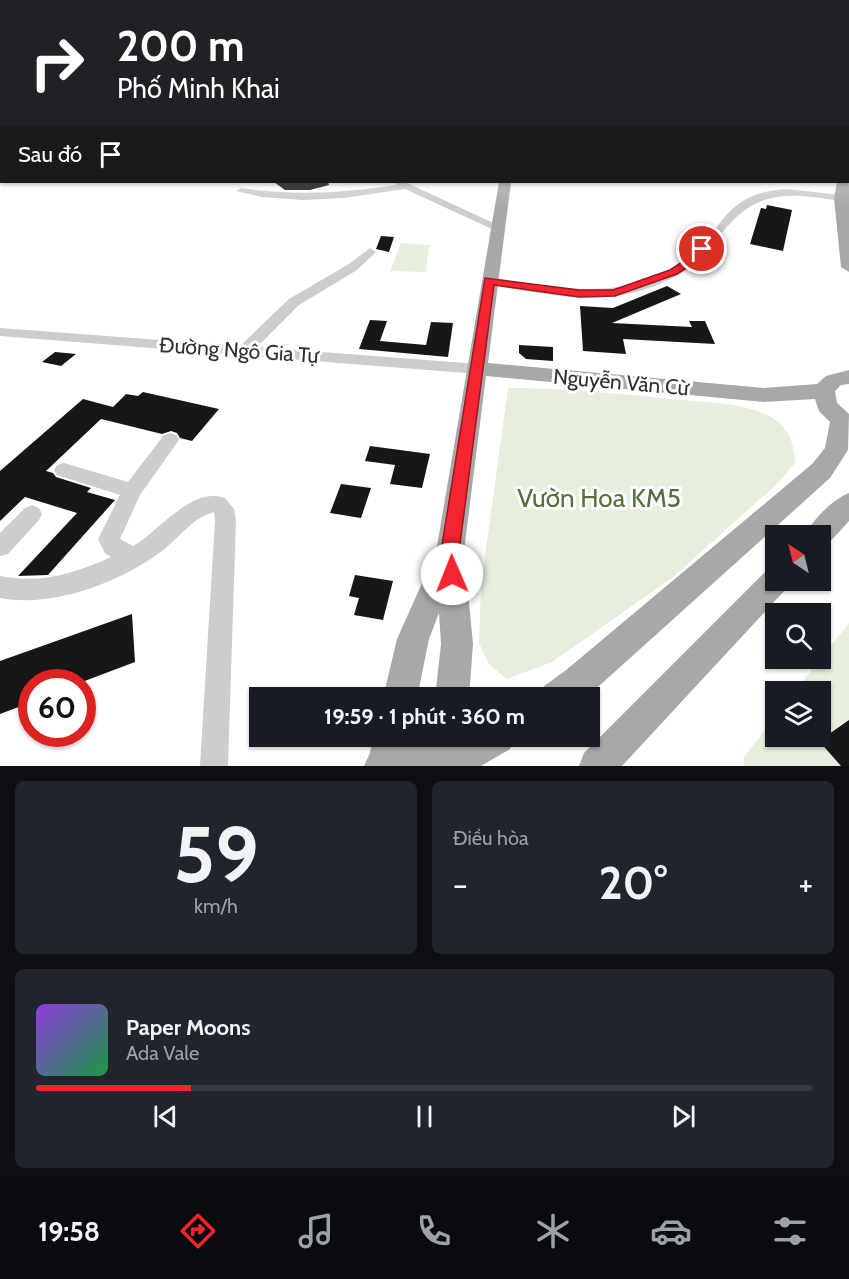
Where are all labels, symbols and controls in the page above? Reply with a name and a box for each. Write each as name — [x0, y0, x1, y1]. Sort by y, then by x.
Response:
text: 200 m — [117, 20, 244, 72]
icon: right — [18, 24, 96, 102]
text: Phố Minh Khai — [117, 72, 280, 105]
icon: arrive — [94, 138, 127, 171]
text: Sau đó — [18, 141, 82, 168]
pin — [676, 223, 727, 274]
icon: arrive — [685, 232, 718, 265]
street label: Đường Ngô Gia Tự — [159, 332, 321, 368]
street label: Nguyễn Văn Cừ — [552, 364, 692, 401]
park label: Vườn Hoa KM5 — [517, 482, 681, 514]
north arrow — [765, 525, 831, 591]
map controls — [765, 525, 831, 747]
position arrow — [420, 542, 484, 606]
button: search — [765, 603, 831, 669]
speed limit sign: 60 — [18, 669, 96, 747]
button: layers — [765, 681, 831, 747]
text: 19:59 · 1 phút · 360 m — [324, 703, 525, 730]
text: 59 — [173, 807, 259, 902]
text: Điều hòa — [453, 826, 528, 850]
text: 20° — [599, 856, 667, 910]
text: − — [453, 864, 468, 904]
text: + — [798, 864, 813, 904]
text: km/h — [194, 894, 238, 918]
text: Paper Moons — [126, 1014, 250, 1041]
text: Ada Vale — [126, 1041, 199, 1065]
icon: previous — [149, 1100, 182, 1133]
icon: pause — [408, 1100, 441, 1133]
icon: next — [667, 1100, 700, 1133]
icon: directions — [177, 1210, 219, 1252]
icon: music — [295, 1210, 337, 1252]
icon: phone — [413, 1210, 455, 1252]
icon: climate — [532, 1210, 574, 1252]
icon: car — [650, 1210, 692, 1252]
icon: filters — [769, 1210, 811, 1252]
text: 19:58 — [38, 1215, 100, 1248]

